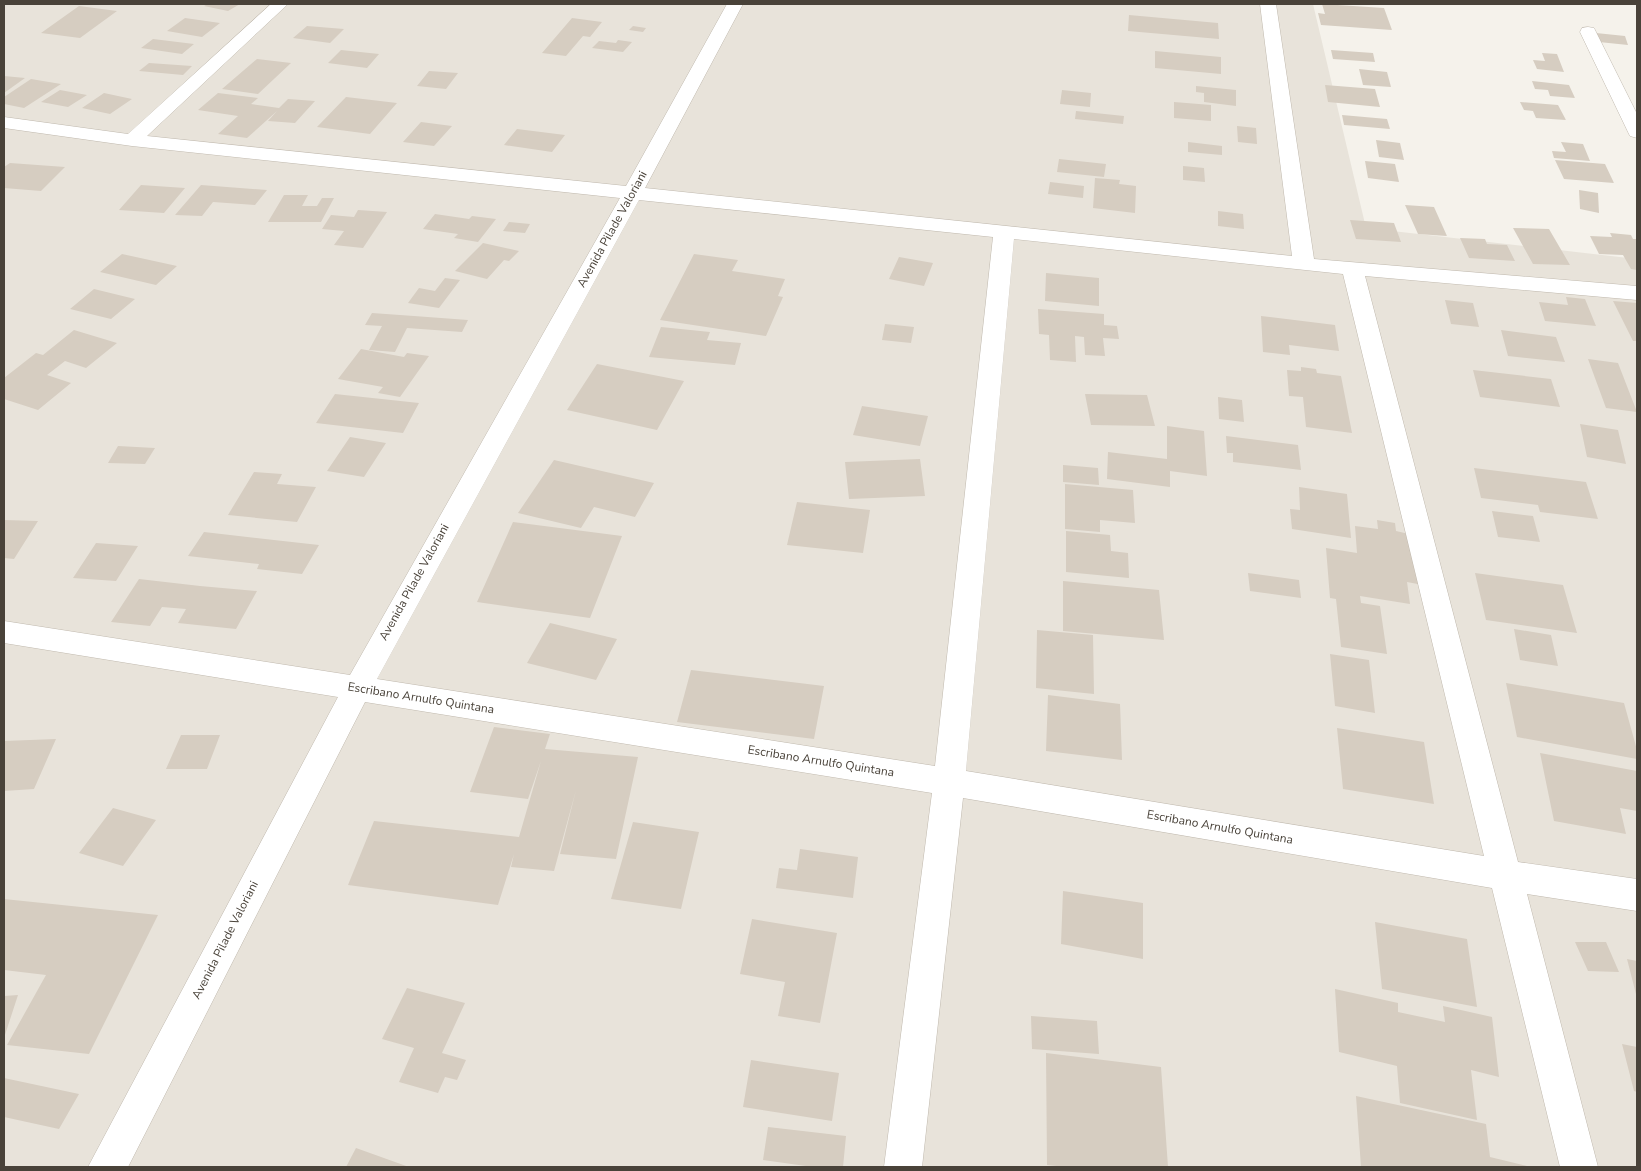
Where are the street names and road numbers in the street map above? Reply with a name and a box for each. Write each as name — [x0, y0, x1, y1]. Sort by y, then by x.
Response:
street label: Avenida Pilade Valoriani — [573, 168, 651, 290]
street label: Avenida Pilade Valoriani — [375, 521, 453, 643]
street label: Escribano Arnulfo Quintana — [347, 679, 495, 717]
street label: Escribano Arnulfo Quintana — [747, 742, 895, 780]
street label: Escribano Arnulfo Quintana — [1146, 806, 1294, 848]
street label: Avenida Pilade Valoriani — [188, 878, 262, 1002]

